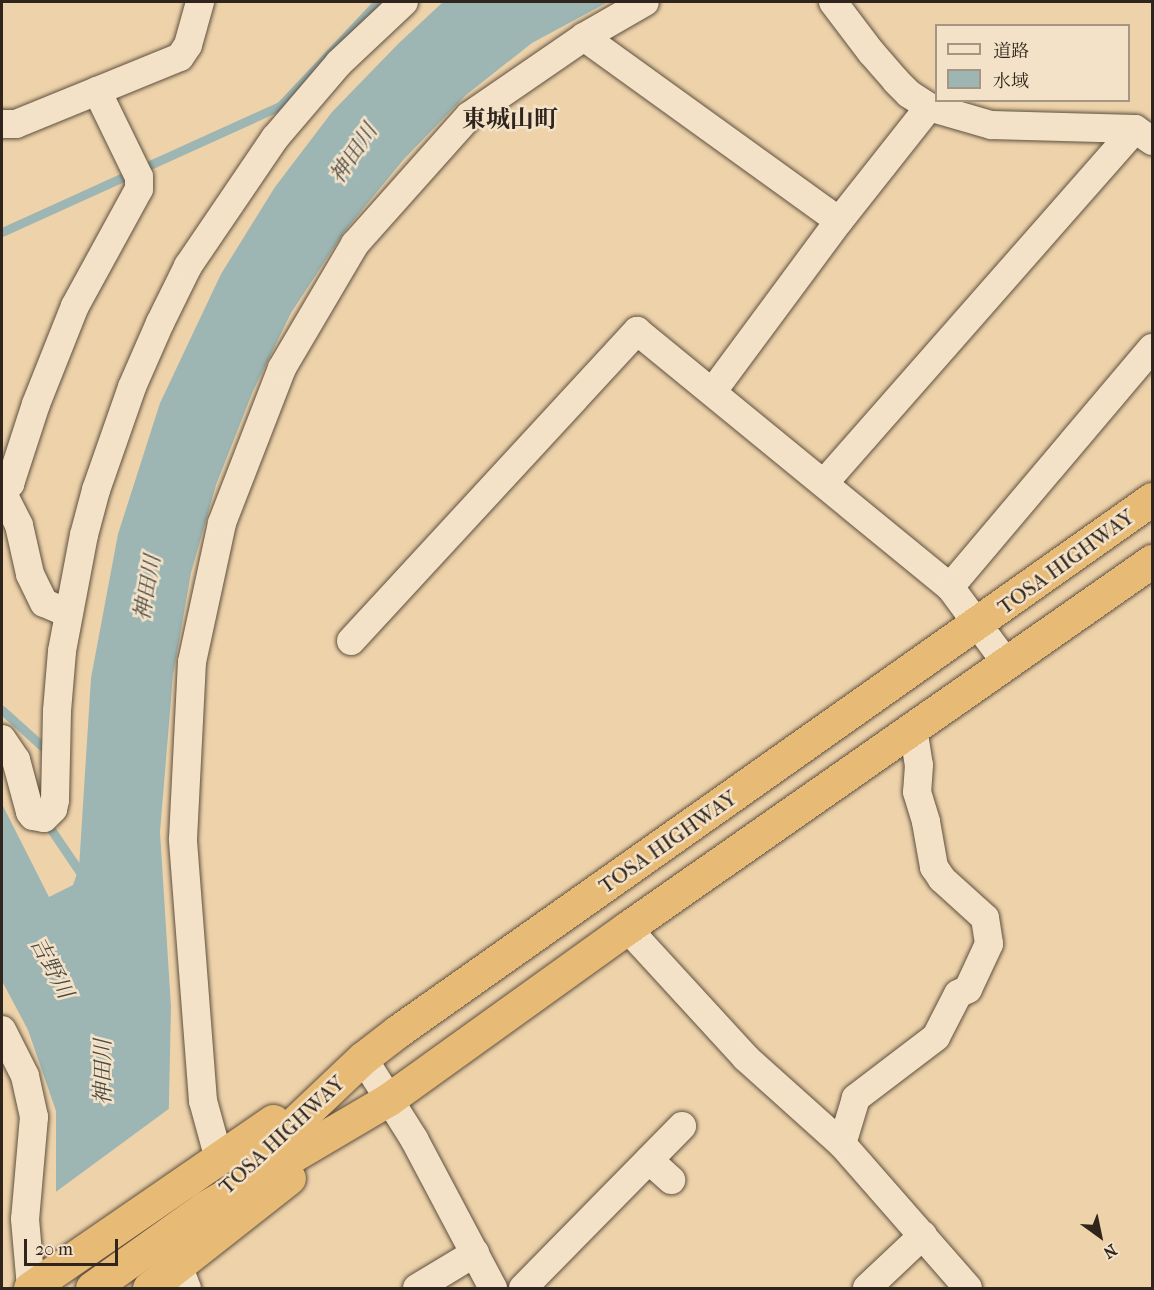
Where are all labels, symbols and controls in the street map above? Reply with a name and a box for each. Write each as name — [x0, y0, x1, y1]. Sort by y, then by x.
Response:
legend — [935, 24, 1130, 102]
text: 道路 — [993, 41, 1029, 62]
text: 水域 — [993, 71, 1029, 92]
district label: 東城山町 — [462, 106, 558, 134]
water label: 神田川 — [325, 119, 383, 189]
street label: TOSA HIGHWAY — [993, 504, 1139, 620]
water label: 神田川 — [129, 553, 167, 623]
street label: TOSA HIGHWAY — [594, 785, 742, 899]
water label: 吉野川 — [24, 933, 78, 1003]
water label: 神田川 — [91, 1039, 117, 1105]
street label: TOSA HIGHWAY — [214, 1070, 350, 1200]
north arrow — [1070, 1206, 1130, 1266]
scale bar — [27, 1227, 122, 1265]
text: 20 m — [35, 1239, 73, 1260]
text: N — [1100, 1240, 1120, 1263]

